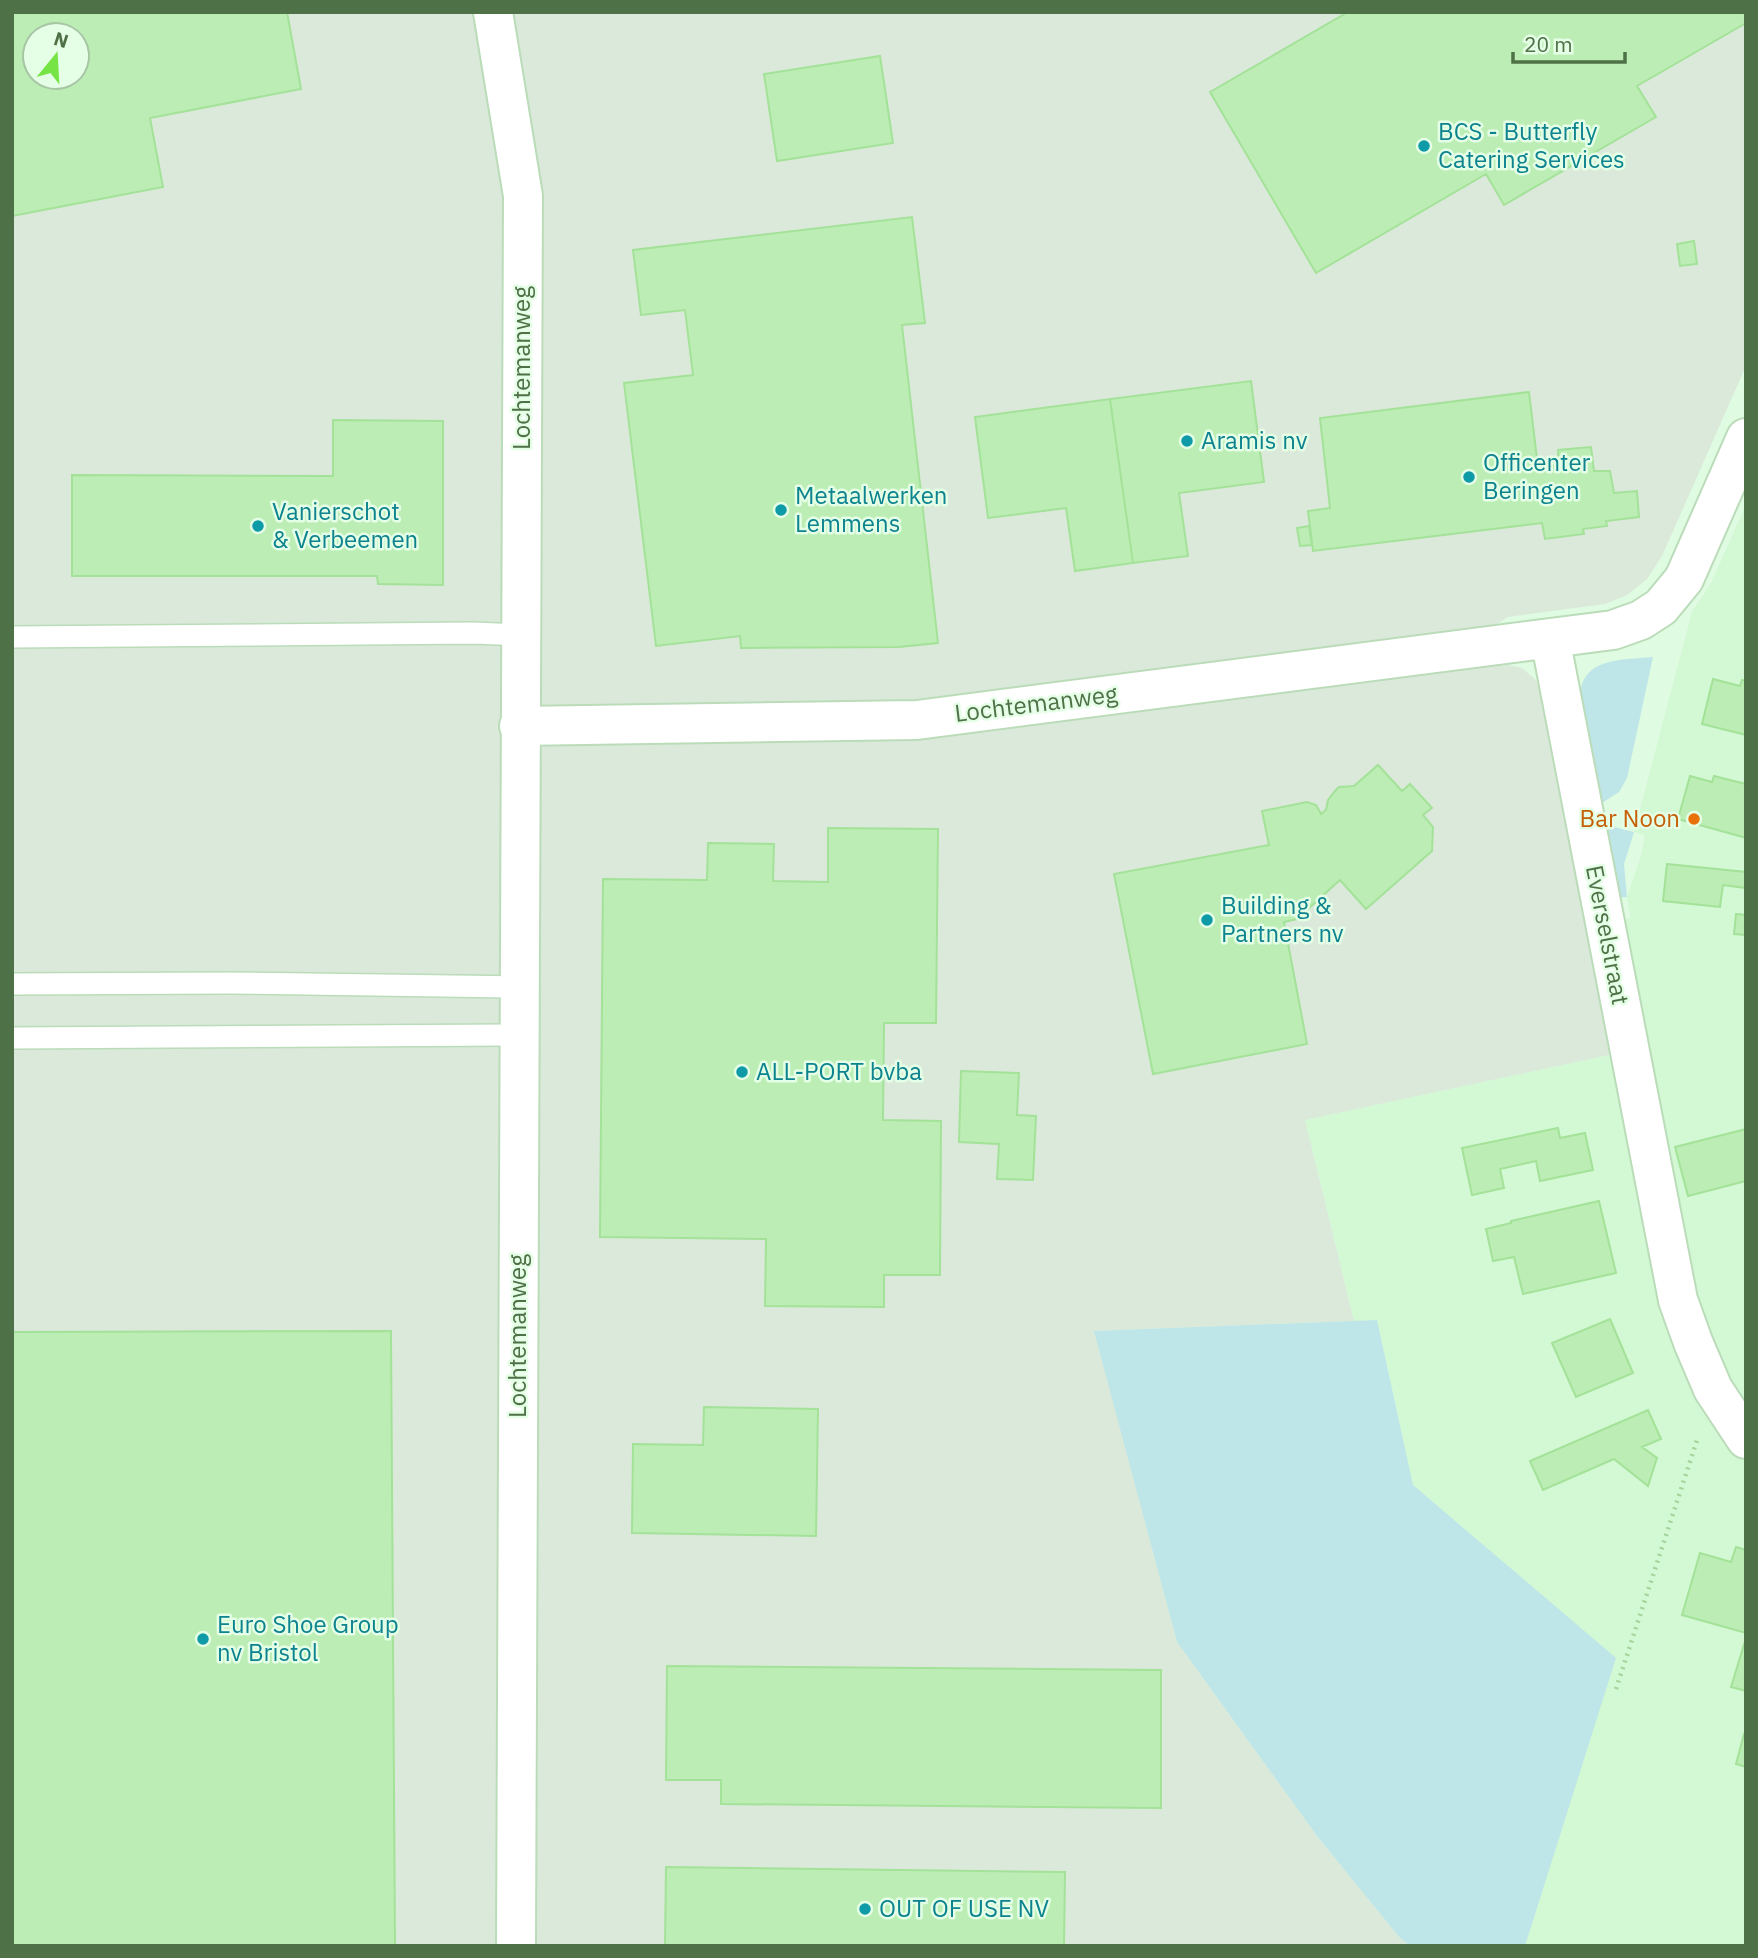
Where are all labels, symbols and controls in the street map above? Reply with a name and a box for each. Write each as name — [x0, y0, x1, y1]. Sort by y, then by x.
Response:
north arrow — [21, 21, 91, 91]
scale bar — [1513, 21, 1625, 65]
text: N — [51, 26, 72, 53]
text: 20 m — [1524, 30, 1573, 58]
place label: BCS - Butterfly Catering Services — [1438, 115, 1625, 175]
marker: BCS - Butterfly Catering Services — [1416, 138, 1432, 154]
street label: Lochtemanweg — [505, 286, 537, 450]
place label: Aramis nv — [1201, 424, 1308, 456]
marker: Aramis nv — [1179, 433, 1195, 449]
place label: Officenter Beringen — [1483, 446, 1591, 506]
marker: Officenter Beringen — [1461, 469, 1477, 485]
place label: Metaalwerken Lemmens — [795, 479, 947, 539]
place label: Vanierschot & Verbeemen — [272, 495, 418, 555]
marker: Metaalwerken Lemmens — [773, 502, 789, 518]
marker: Vanierschot & Verbeemen — [250, 518, 266, 534]
street label: Lochtemanweg — [953, 677, 1119, 729]
place label: Bar Noon — [1580, 802, 1680, 834]
marker: Bar Noon — [1686, 811, 1702, 827]
street label: Everselstraat — [1579, 862, 1637, 1007]
place label: Building & Partners nv — [1221, 889, 1344, 949]
marker: Building & Partners nv — [1199, 912, 1215, 928]
place label: ALL-PORT bvba — [756, 1055, 922, 1087]
marker: ALL-PORT bvba — [734, 1064, 750, 1080]
street label: Lochtemanweg — [501, 1254, 533, 1418]
place label: Euro Shoe Group nv Bristol — [217, 1608, 399, 1668]
marker: Euro Shoe Group nv Bristol — [195, 1631, 211, 1647]
place label: OUT OF USE NV — [879, 1892, 1050, 1924]
marker: OUT OF USE NV — [857, 1901, 873, 1917]

